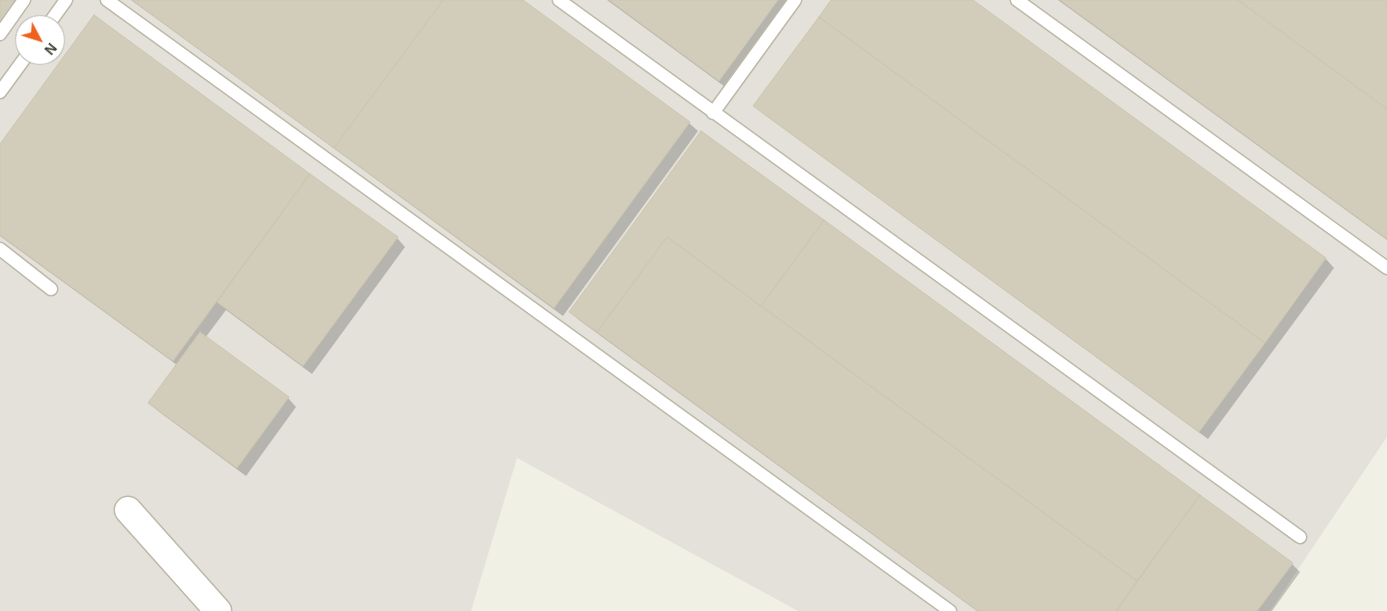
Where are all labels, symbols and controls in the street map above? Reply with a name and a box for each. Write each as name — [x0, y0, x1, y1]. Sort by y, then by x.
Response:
north arrow — [15, 15, 65, 65]
text: N — [41, 40, 60, 58]

